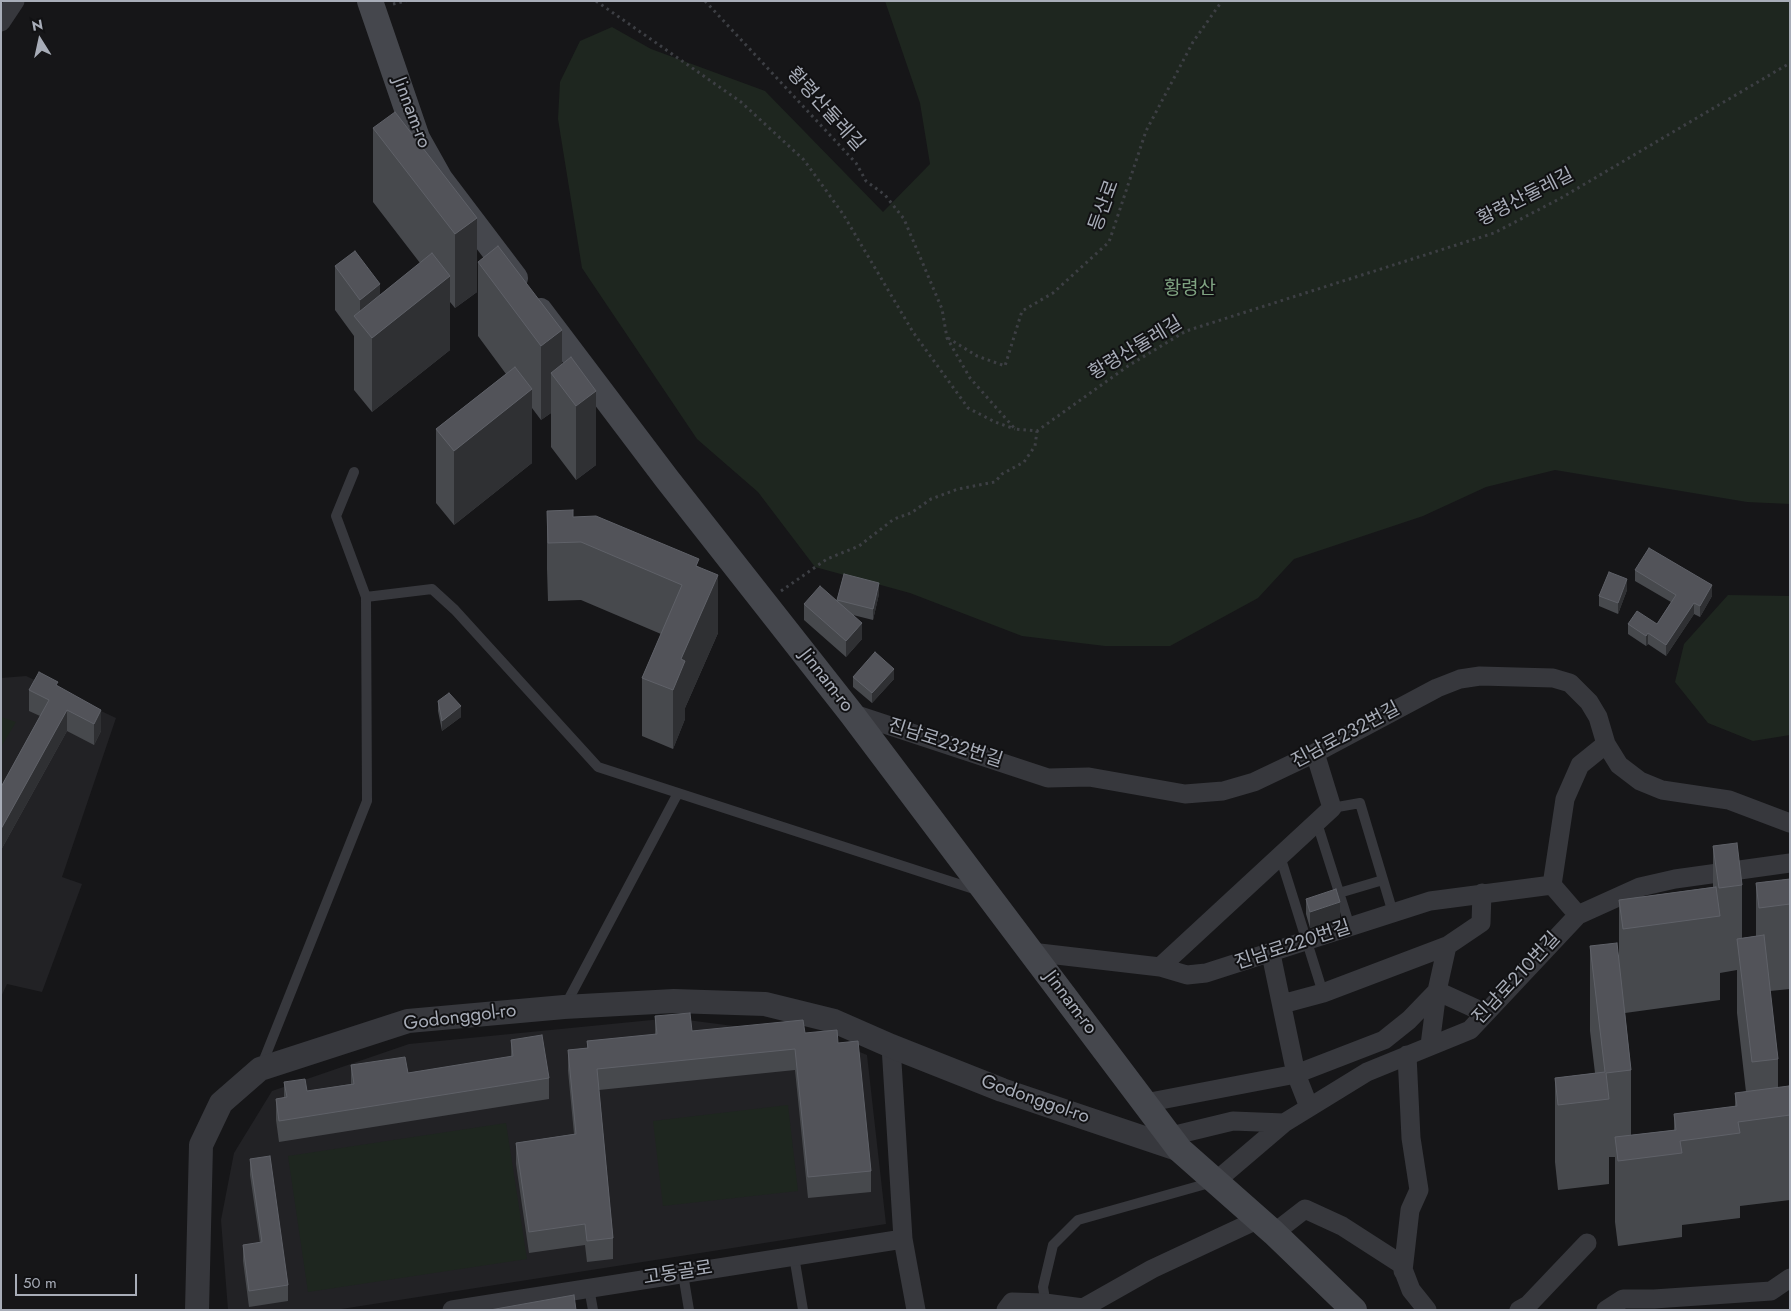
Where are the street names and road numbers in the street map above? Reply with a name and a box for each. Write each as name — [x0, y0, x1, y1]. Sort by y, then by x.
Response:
street label: 황령산둘레길 — [781, 63, 869, 157]
street label: Jinnam-ro — [387, 74, 435, 152]
street label: 황령산둘레길 — [1474, 164, 1578, 232]
street label: 등산로 — [1085, 177, 1125, 235]
street label: 황령산둘레길 — [1085, 312, 1187, 386]
street label: Jinnam-ro — [794, 645, 858, 717]
street label: 진남로232번길 — [1288, 698, 1404, 774]
street label: 진남로232번길 — [885, 715, 1005, 773]
street label: 진남로220번길 — [1232, 917, 1354, 975]
street label: 진남로210번길 — [1468, 928, 1566, 1030]
street label: Jinnam-ro — [1039, 967, 1101, 1039]
street label: Godonggol-ro — [402, 1000, 518, 1036]
street label: Godonggol-ro — [978, 1071, 1092, 1129]
street label: 고동골로 — [642, 1257, 714, 1291]

